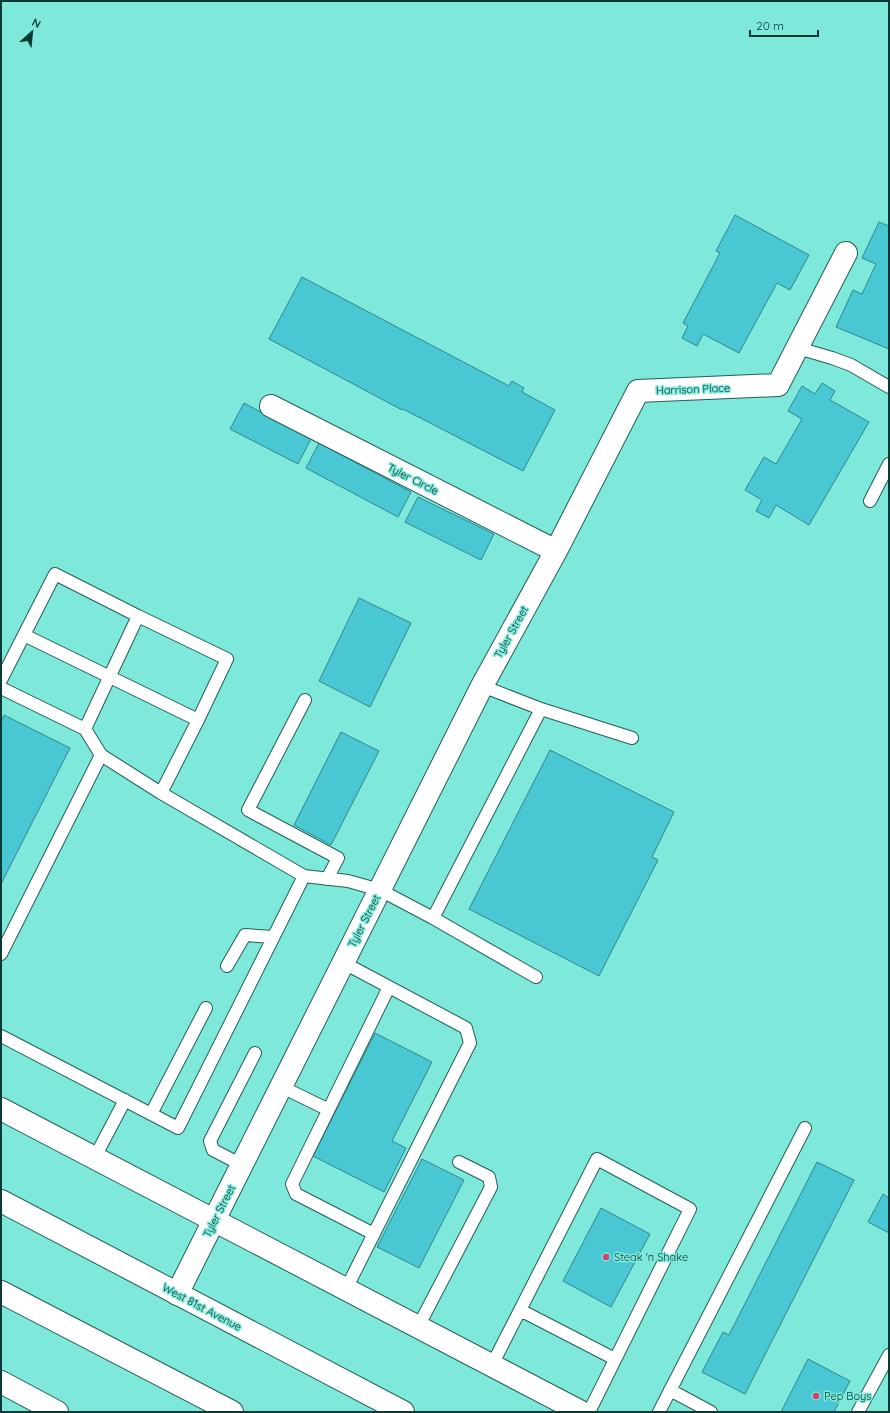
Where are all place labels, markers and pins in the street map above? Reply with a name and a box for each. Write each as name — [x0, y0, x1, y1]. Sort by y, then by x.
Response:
place label: Steak 'n Shake — [614, 1250, 688, 1264]
marker: Steak 'n Shake — [601, 1252, 611, 1262]
place label: Pep Boys — [824, 1389, 871, 1403]
marker: Pep Boys — [811, 1391, 821, 1401]

